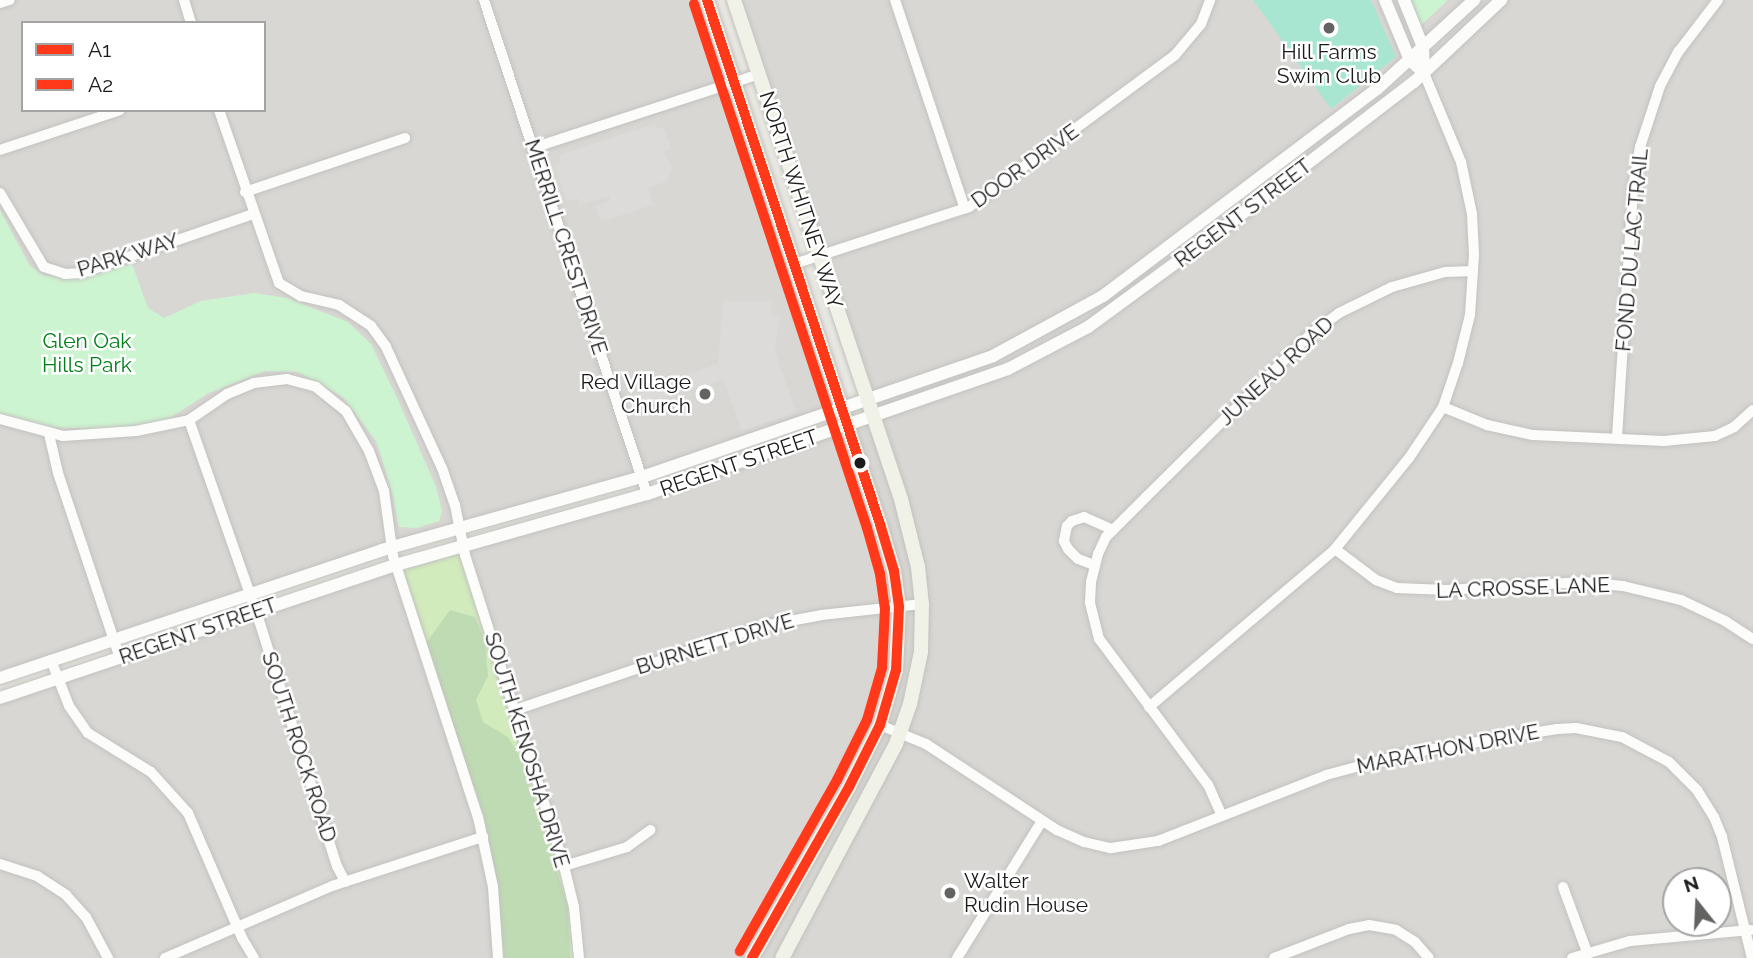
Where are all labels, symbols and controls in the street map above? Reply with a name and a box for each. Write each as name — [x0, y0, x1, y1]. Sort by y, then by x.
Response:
marker: Hill Farms Swim Club — [1321, 20, 1337, 36]
legend — [21, 21, 266, 112]
text: A1 — [88, 37, 111, 62]
place label: Hill Farms Swim Club — [1277, 39, 1381, 89]
text: A2 — [88, 72, 113, 97]
street label: NORTH WHITNEY WAY — [754, 87, 848, 313]
street label: DOOR DRIVE — [966, 119, 1084, 213]
street label: MERRILL CREST DRIVE — [519, 135, 613, 359]
street label: FOND DU LAC TRAIL — [1611, 147, 1653, 353]
street label: REGENT STREET — [1169, 153, 1317, 273]
street label: PARK WAY — [74, 227, 182, 283]
street label: JUNEAU ROAD — [1213, 311, 1339, 431]
park label: Glen Oak Hills Park — [42, 328, 132, 378]
place label: Red Village Church — [580, 369, 691, 419]
marker: Red Village Church — [697, 386, 713, 402]
street label: REGENT STREET — [656, 424, 822, 502]
unlabelled marker — [853, 456, 867, 470]
street label: LA CROSSE LANE — [1435, 572, 1611, 604]
street label: REGENT STREET — [115, 592, 281, 670]
street label: BURNETT DRIVE — [633, 608, 797, 680]
street label: SOUTH KENOSHA DRIVE — [479, 629, 575, 871]
street label: SOUTH ROCK ROAD — [256, 649, 342, 845]
street label: MARATHON DRIVE — [1354, 719, 1542, 779]
north arrow — [1662, 867, 1732, 937]
place label: Walter Rudin House — [964, 868, 1088, 918]
text: N — [1681, 871, 1701, 897]
marker: Walter Rudin House — [942, 885, 958, 901]

